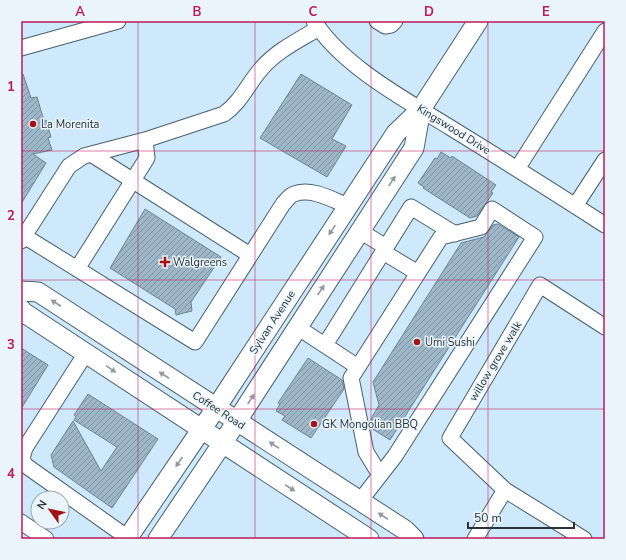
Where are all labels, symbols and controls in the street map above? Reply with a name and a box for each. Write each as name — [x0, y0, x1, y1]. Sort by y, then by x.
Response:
text: A — [75, 3, 85, 21]
text: B — [193, 3, 202, 21]
text: C — [309, 3, 318, 21]
text: D — [424, 3, 434, 21]
text: E — [542, 3, 550, 21]
text: 1 — [7, 78, 15, 96]
street label: Kingswood Drive — [414, 101, 493, 158]
place label: La Morenita — [41, 117, 100, 132]
marker: La Morenita — [28, 119, 38, 129]
one-way arrow — [388, 176, 396, 186]
text: 2 — [7, 207, 15, 225]
one-way arrow — [329, 224, 336, 236]
place label: Walgreens — [173, 255, 227, 270]
marker: Walgreens — [160, 257, 170, 267]
one-way arrow — [318, 284, 325, 296]
street label: Sylvan Avenue — [246, 287, 299, 357]
one-way arrow — [50, 300, 62, 307]
street label: willow grove walk — [466, 318, 525, 404]
place label: Umi Sushi — [425, 335, 475, 350]
text: 3 — [7, 336, 15, 354]
marker: Umi Sushi — [412, 337, 422, 347]
one-way arrow — [106, 366, 117, 373]
one-way arrow — [159, 371, 170, 378]
street label: Coffee Road — [189, 388, 248, 433]
one-way arrow — [247, 394, 255, 404]
place label: GK Mongolian BBQ — [322, 417, 418, 432]
marker: GK Mongolian BBQ — [309, 419, 319, 429]
one-way arrow — [269, 441, 279, 449]
one-way arrow — [175, 457, 183, 468]
text: 4 — [7, 465, 15, 483]
one-way arrow — [284, 484, 296, 491]
north arrow — [30, 490, 70, 530]
text: N — [34, 497, 51, 512]
scale bar — [468, 504, 574, 530]
text: 50 m — [474, 510, 502, 526]
one-way arrow — [378, 512, 388, 520]

